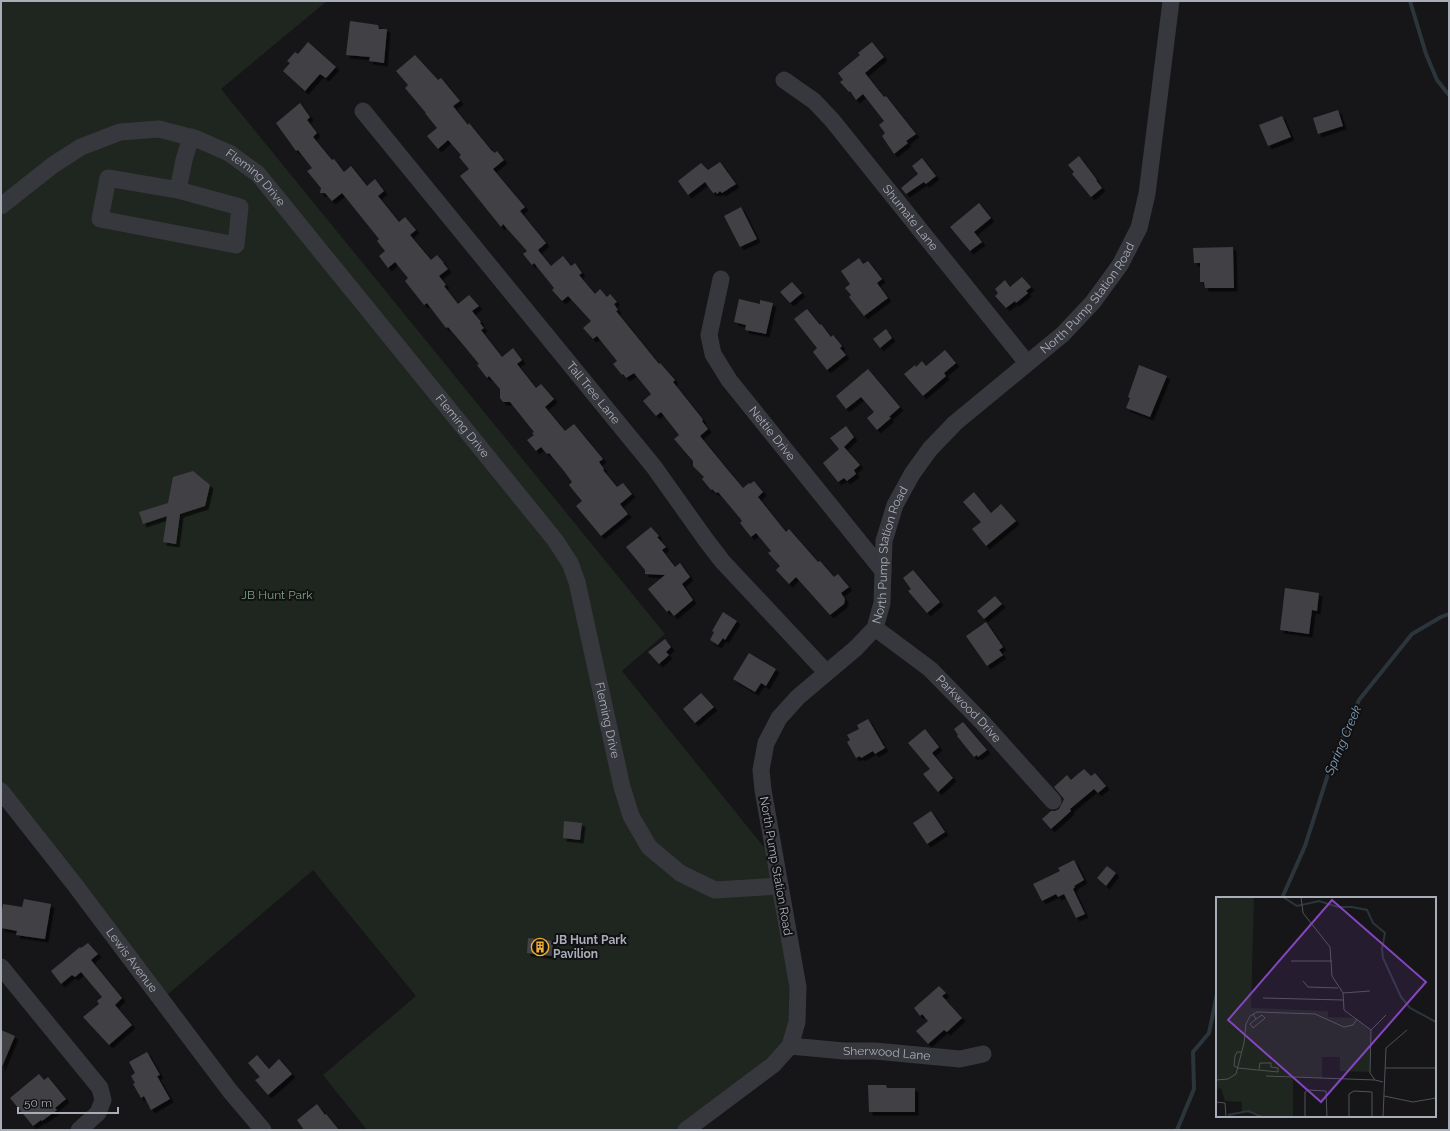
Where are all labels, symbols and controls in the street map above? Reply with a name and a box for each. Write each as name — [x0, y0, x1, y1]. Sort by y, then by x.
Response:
street label: Fleming Drive — [223, 146, 288, 209]
street label: Shumate Lane — [880, 182, 941, 253]
street label: North Pump Station Road — [1038, 240, 1137, 357]
street label: Tall Tree Lane — [564, 359, 623, 427]
street label: Fleming Drive — [433, 392, 492, 460]
street label: Nettie Drive — [746, 404, 798, 463]
street label: North Pump Station Road — [870, 484, 911, 625]
park label: JB Hunt Park — [241, 588, 313, 602]
street label: Parkwood Drive — [933, 672, 1004, 745]
street label: Fleming Drive — [592, 681, 622, 759]
water label: Spring Creek — [1321, 703, 1364, 778]
street label: North Pump Station Road — [757, 795, 795, 937]
inset map — [1216, 897, 1436, 1117]
street label: Lewis Avenue — [103, 926, 160, 995]
place label: JB Hunt Park Pavilion — [553, 933, 627, 961]
building icon: JB Hunt Park Pavilion — [530, 937, 550, 957]
street label: Sherwood Lane — [843, 1044, 931, 1063]
scale bar — [18, 1089, 118, 1115]
text: 50 m — [24, 1096, 52, 1110]

